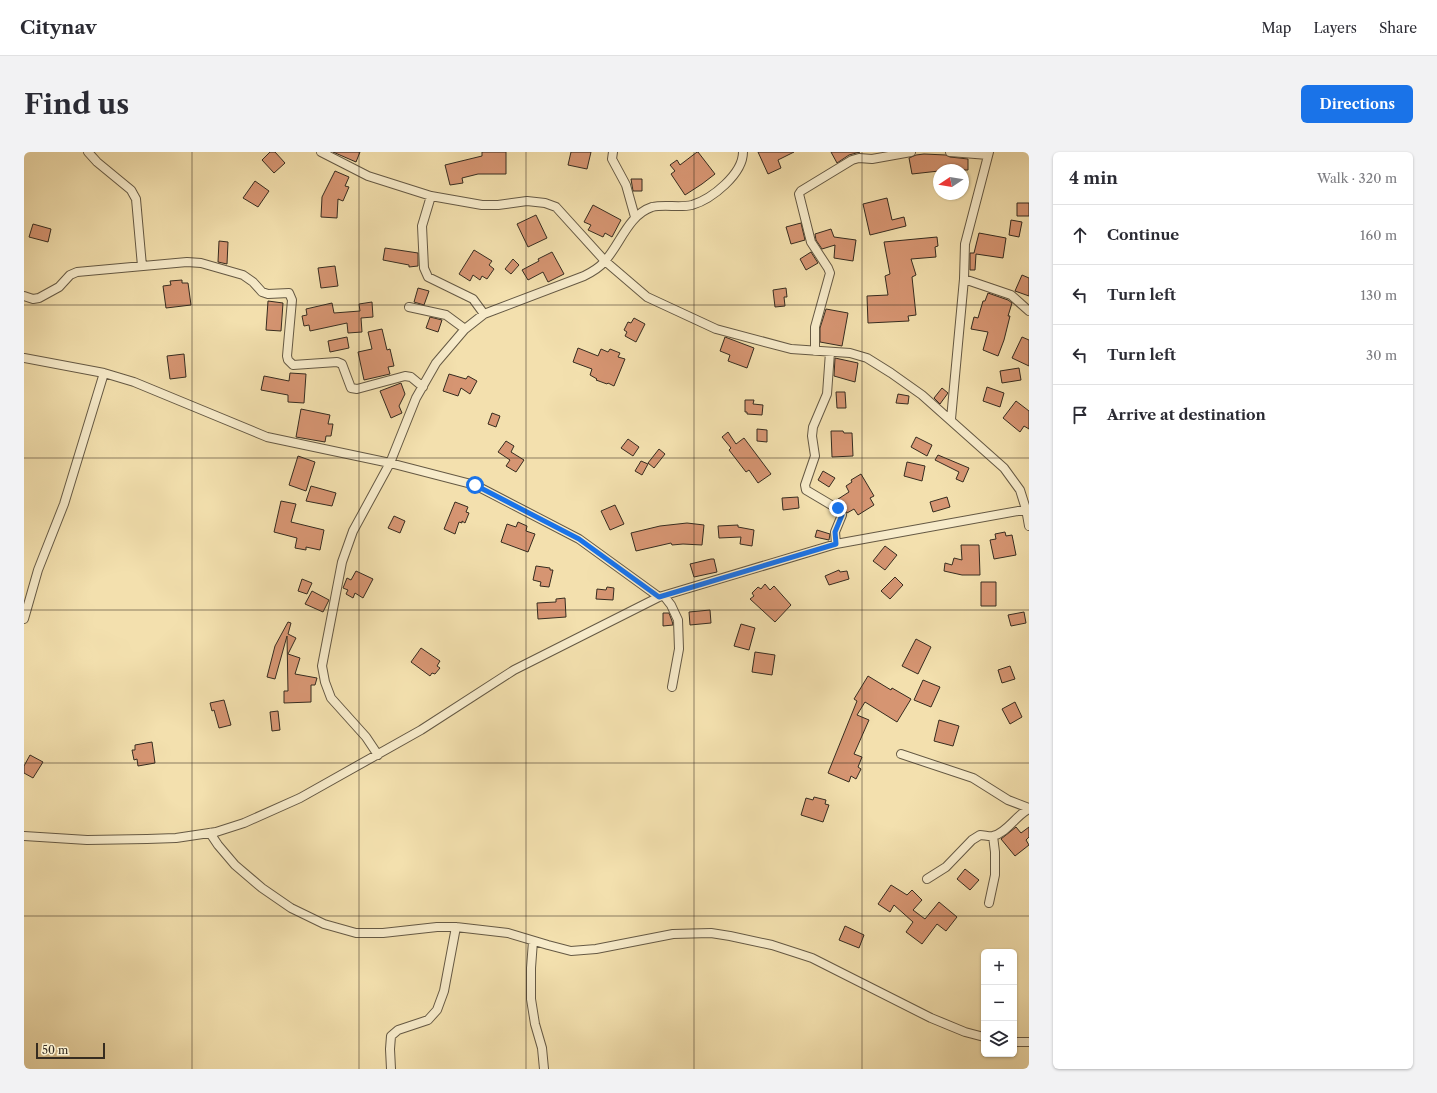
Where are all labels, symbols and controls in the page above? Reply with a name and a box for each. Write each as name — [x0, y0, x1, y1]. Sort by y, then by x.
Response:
text: Citynav — [20, 16, 97, 39]
text: Map — [1261, 19, 1291, 37]
text: Layers — [1313, 19, 1357, 37]
text: Share — [1379, 19, 1417, 37]
button: Directions — [1301, 85, 1413, 123]
text: Find us — [24, 87, 129, 121]
north arrow — [933, 164, 969, 200]
text: 4 min — [1069, 168, 1118, 188]
text: Walk · 320 m — [1317, 170, 1397, 186]
icon: ahead — [1069, 224, 1091, 246]
text: Continue — [1107, 225, 1179, 244]
text: 160 m — [1360, 227, 1397, 243]
icon: left — [1069, 284, 1091, 306]
text: Turn left — [1107, 285, 1176, 304]
text: 130 m — [1361, 287, 1397, 303]
icon: left — [1069, 344, 1091, 366]
text: Turn left — [1107, 345, 1176, 364]
text: 30 m — [1366, 347, 1397, 363]
icon: arrive — [1069, 404, 1091, 426]
text: Arrive at destination — [1107, 405, 1266, 424]
route start — [466, 476, 484, 494]
route end — [829, 499, 847, 517]
map controls — [981, 949, 1017, 1057]
button: + — [981, 949, 1017, 985]
button: − — [981, 985, 1017, 1021]
button: layers — [981, 1021, 1017, 1057]
scale bar — [36, 1041, 105, 1060]
text: 50 m — [42, 1043, 68, 1057]

